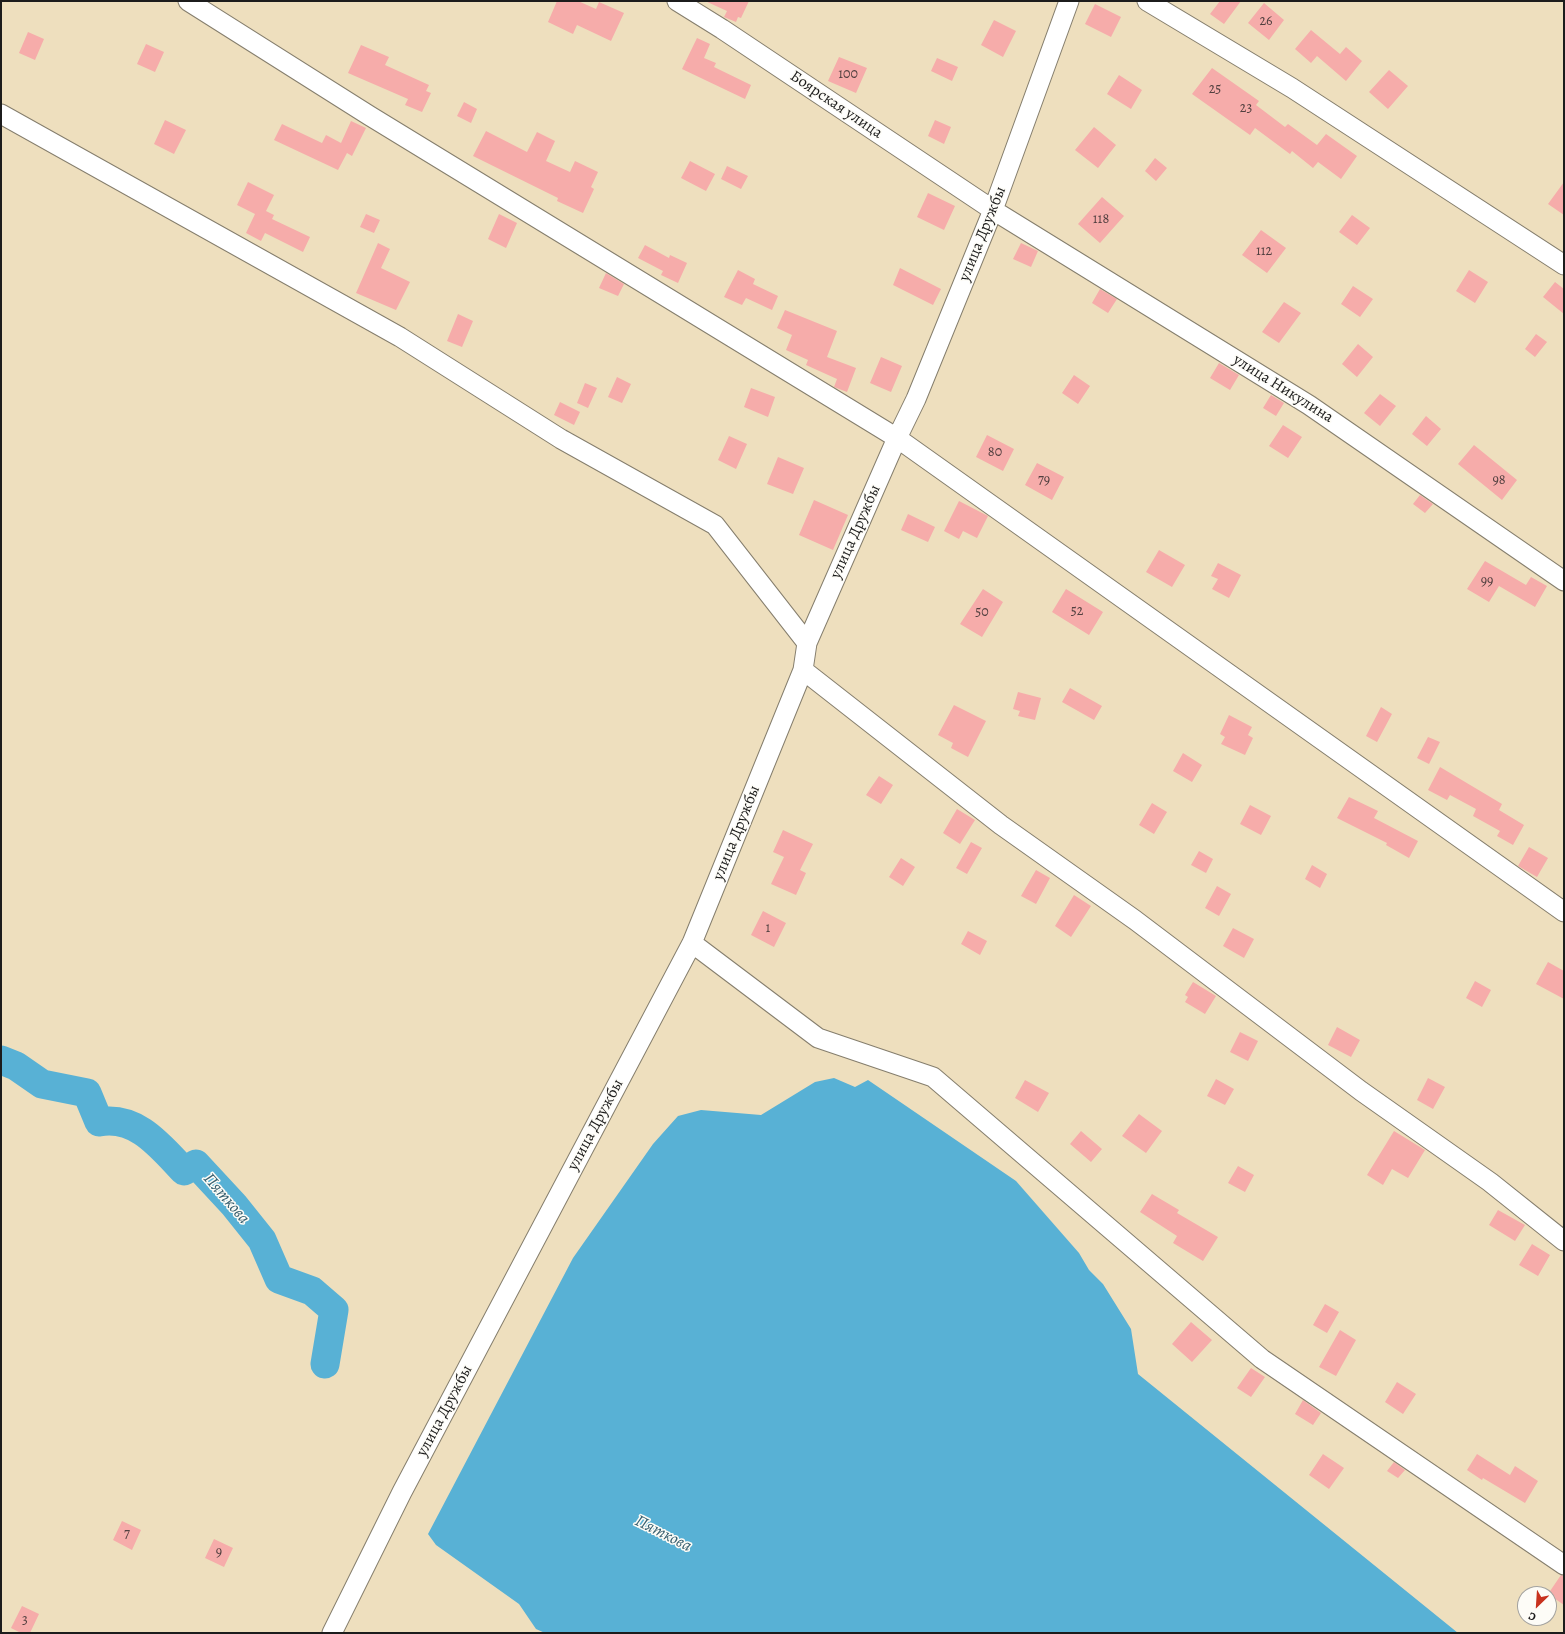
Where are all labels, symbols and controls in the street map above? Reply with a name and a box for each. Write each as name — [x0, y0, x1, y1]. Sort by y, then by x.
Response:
house number: 26 — [1259, 14, 1273, 30]
street label: Боярская улица — [786, 67, 886, 143]
house number: 100 — [838, 67, 858, 83]
house number: 25 — [1209, 82, 1221, 98]
house number: 23 — [1240, 101, 1252, 117]
street label: улица Дружбы — [955, 184, 1011, 284]
house number: 118 — [1093, 212, 1109, 228]
house number: 112 — [1256, 244, 1272, 260]
street label: улица Никулина — [1229, 350, 1337, 428]
house number: 80 — [988, 445, 1002, 461]
house number: 79 — [1038, 473, 1050, 489]
house number: 98 — [1492, 473, 1506, 489]
street label: улица Дружбы — [827, 482, 885, 582]
house number: 99 — [1481, 574, 1493, 590]
house number: 52 — [1071, 604, 1083, 620]
house number: 50 — [975, 605, 989, 621]
street label: улица Дружбы — [709, 783, 765, 883]
house number: 1 — [766, 921, 770, 937]
street label: улица Дружбы — [564, 1076, 628, 1174]
water label: Пяткова — [198, 1169, 254, 1229]
street label: улица Дружбы — [413, 1362, 477, 1460]
water label: Пяткова — [631, 1511, 695, 1557]
house number: 7 — [124, 1527, 130, 1543]
house number: 9 — [216, 1545, 222, 1561]
north arrow — [1517, 1586, 1557, 1626]
text: С — [1526, 1608, 1538, 1625]
house number: 3 — [22, 1613, 28, 1629]

